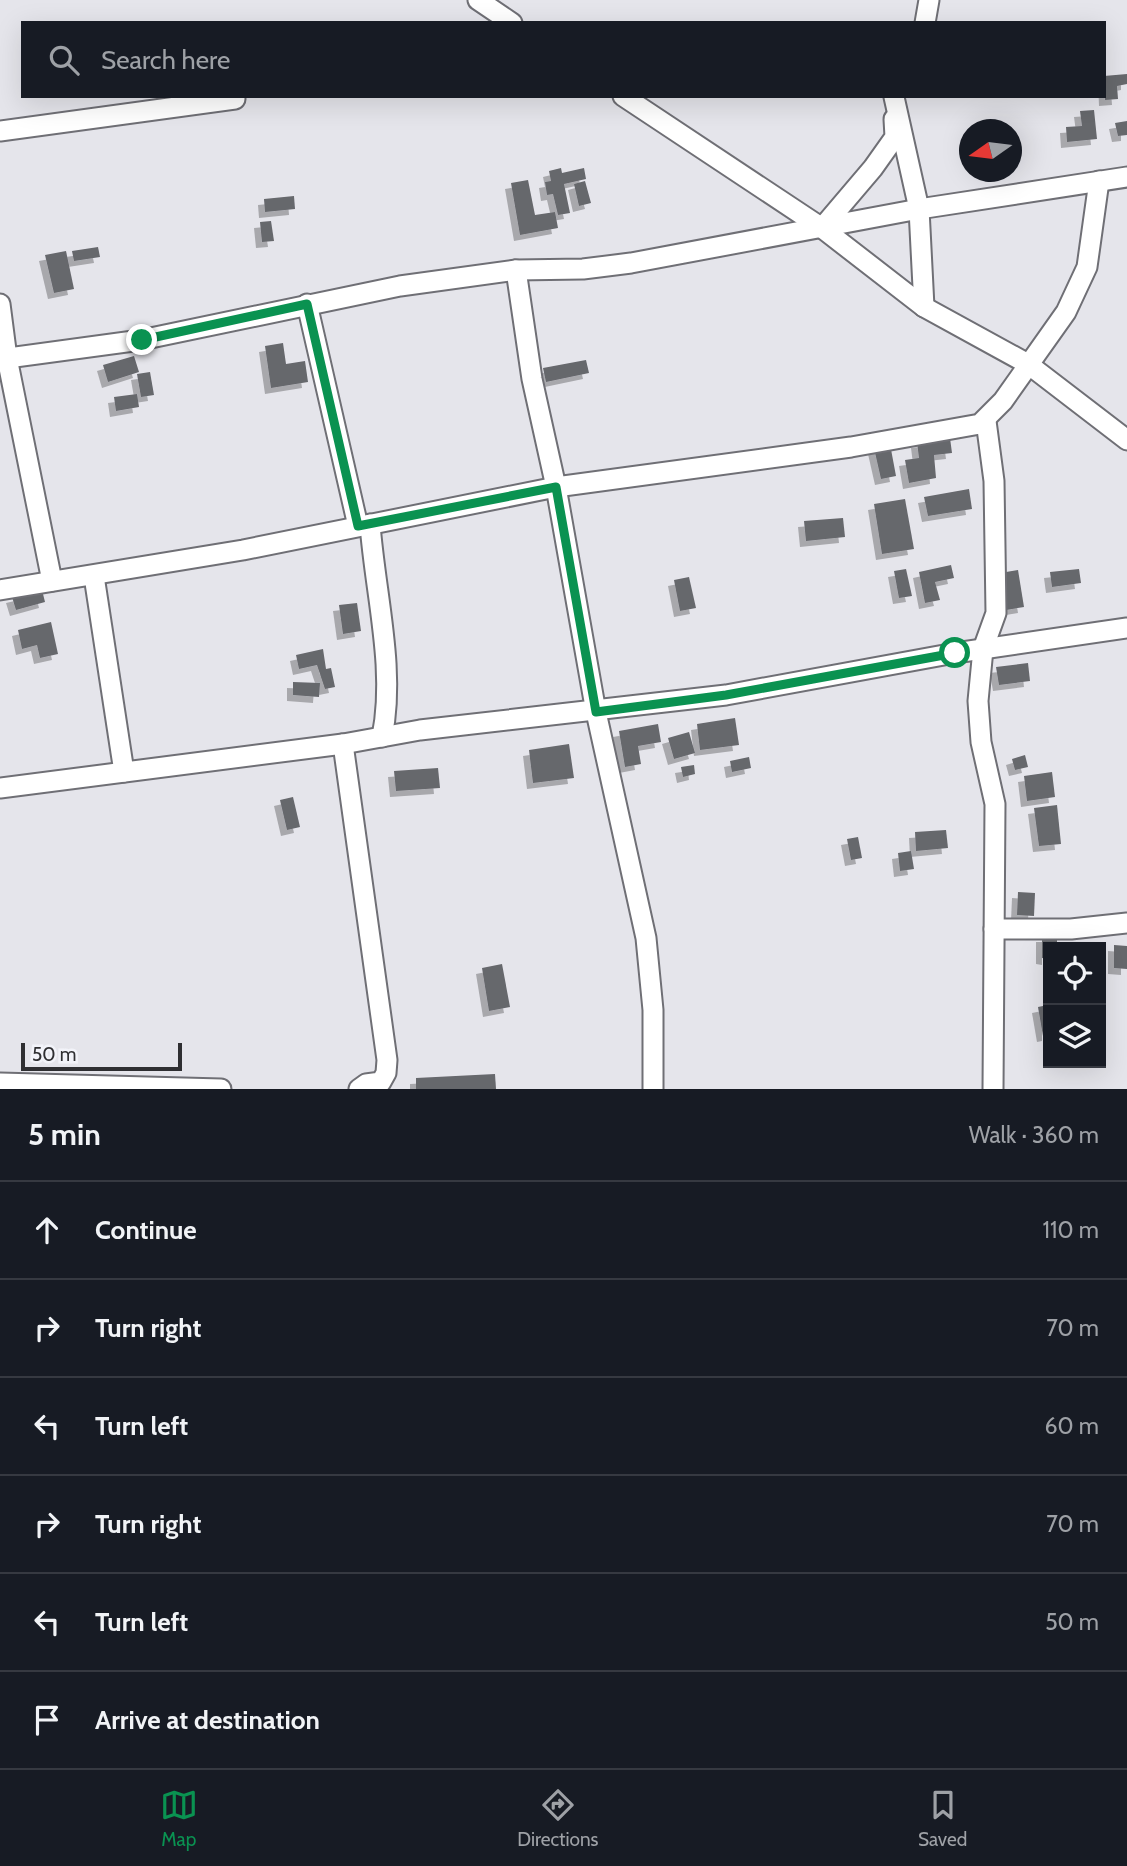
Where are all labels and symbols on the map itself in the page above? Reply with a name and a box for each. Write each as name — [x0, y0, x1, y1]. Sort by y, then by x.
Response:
north arrow — [959, 119, 1022, 182]
route end — [126, 324, 157, 355]
route start — [939, 637, 970, 668]
scale bar — [21, 1040, 182, 1072]

